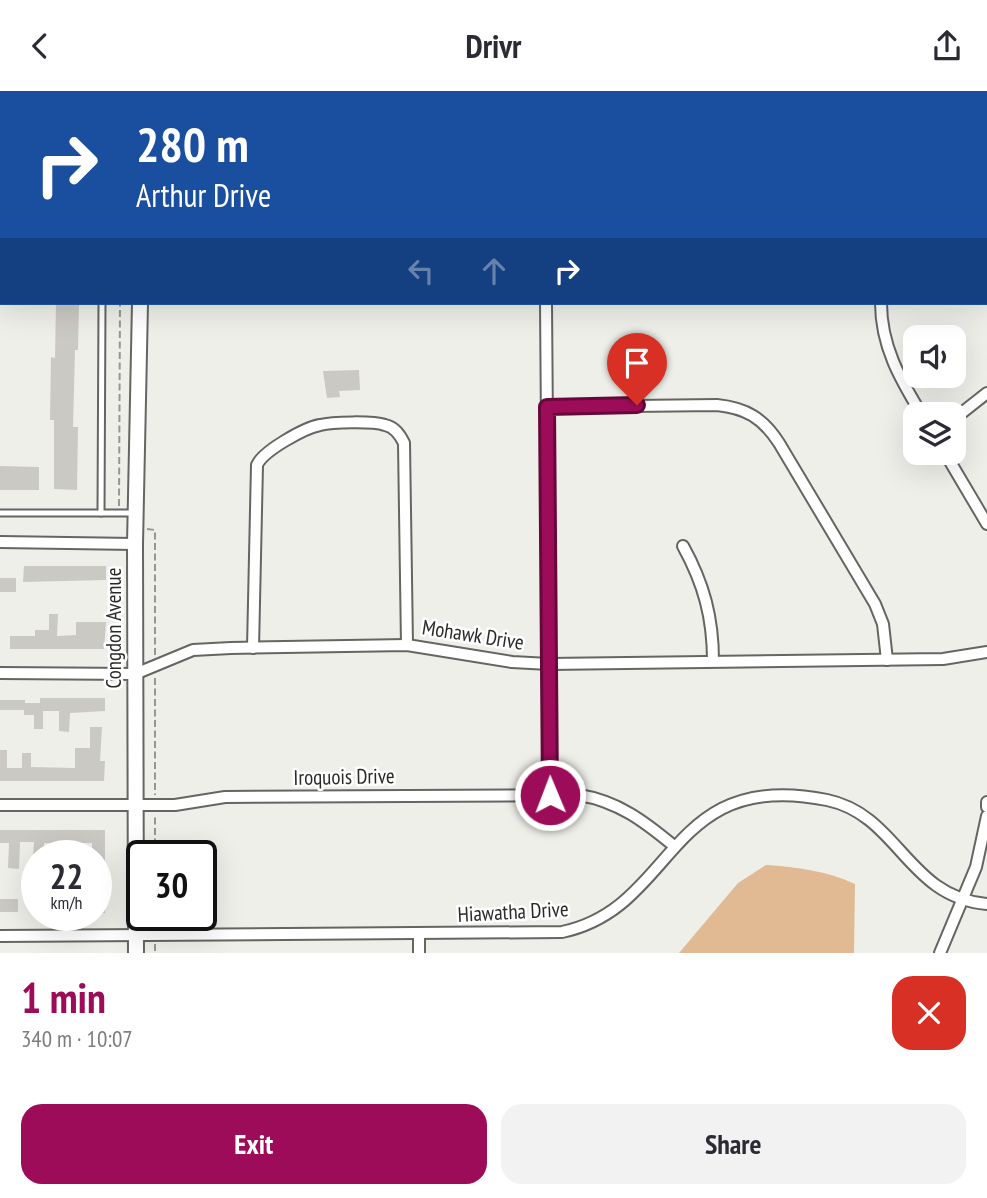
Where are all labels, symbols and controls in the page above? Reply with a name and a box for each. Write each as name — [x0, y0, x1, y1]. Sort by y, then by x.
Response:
text: Drivr — [466, 25, 521, 67]
icon: back — [21, 27, 59, 65]
icon: share — [928, 27, 966, 65]
text: 280 m — [136, 112, 249, 176]
icon: right — [21, 119, 112, 210]
text: Arthur Drive — [136, 174, 271, 216]
icon: left — [402, 252, 440, 290]
icon: ahead — [475, 252, 513, 290]
icon: right — [548, 252, 586, 290]
map controls — [903, 325, 966, 465]
button: sound — [903, 325, 966, 388]
pin — [607, 333, 667, 405]
icon: arrive — [618, 344, 656, 382]
button: layers — [903, 402, 966, 465]
street label: Congdon Avenue — [100, 568, 127, 688]
street label: Mohawk Drive — [420, 613, 526, 656]
position arrow — [513, 758, 587, 832]
street label: Iroquois Drive — [293, 762, 395, 791]
speed limit sign: 30 — [126, 840, 217, 931]
text: 22 — [50, 853, 83, 899]
text: km/h — [51, 891, 82, 914]
street label: Hiawatha Drive — [457, 895, 569, 928]
text: 1 min — [21, 970, 106, 1025]
button: close — [892, 976, 966, 1050]
text: 340 m · 10:07 — [21, 1024, 133, 1053]
button: Exit — [21, 1104, 487, 1184]
button: Share — [501, 1104, 966, 1184]

